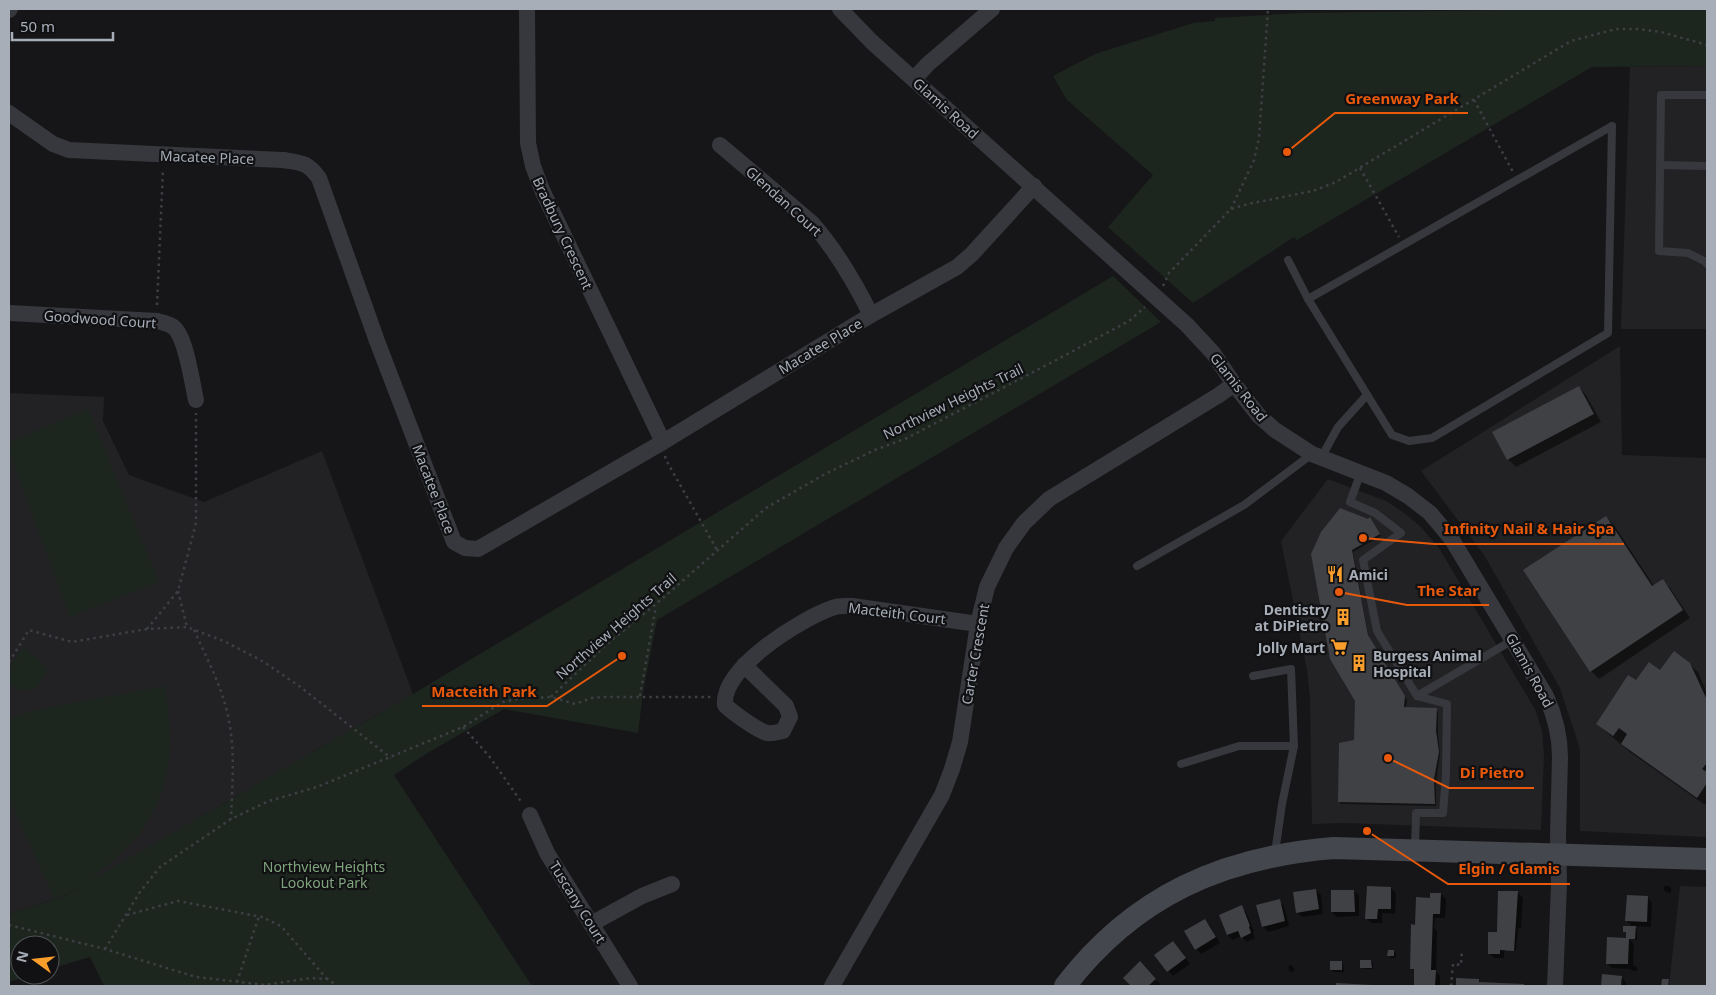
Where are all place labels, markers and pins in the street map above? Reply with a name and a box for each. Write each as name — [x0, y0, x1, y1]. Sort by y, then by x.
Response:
callout: Greenway Park — [1335, 83, 1468, 113]
callout: Infinity Nail & Hair Spa — [1434, 514, 1624, 544]
restaurant icon: Amici — [1325, 564, 1345, 584]
place label: Amici — [1349, 565, 1388, 584]
callout: The Star — [1407, 575, 1489, 605]
place label: Dentistry at DiPietro — [1254, 600, 1329, 635]
building icon: Dentistry at DiPietro — [1333, 607, 1353, 627]
supermarket icon: Jolly Mart — [1329, 637, 1349, 657]
place label: Jolly Mart — [1256, 638, 1325, 657]
place label: Burgess Animal Hospital — [1373, 646, 1482, 681]
building icon: Burgess Animal Hospital — [1349, 653, 1369, 673]
callout: Macteith Park — [422, 676, 547, 706]
callout: Di Pietro — [1449, 758, 1534, 788]
callout: Elgin / Glamis — [1448, 854, 1570, 884]

